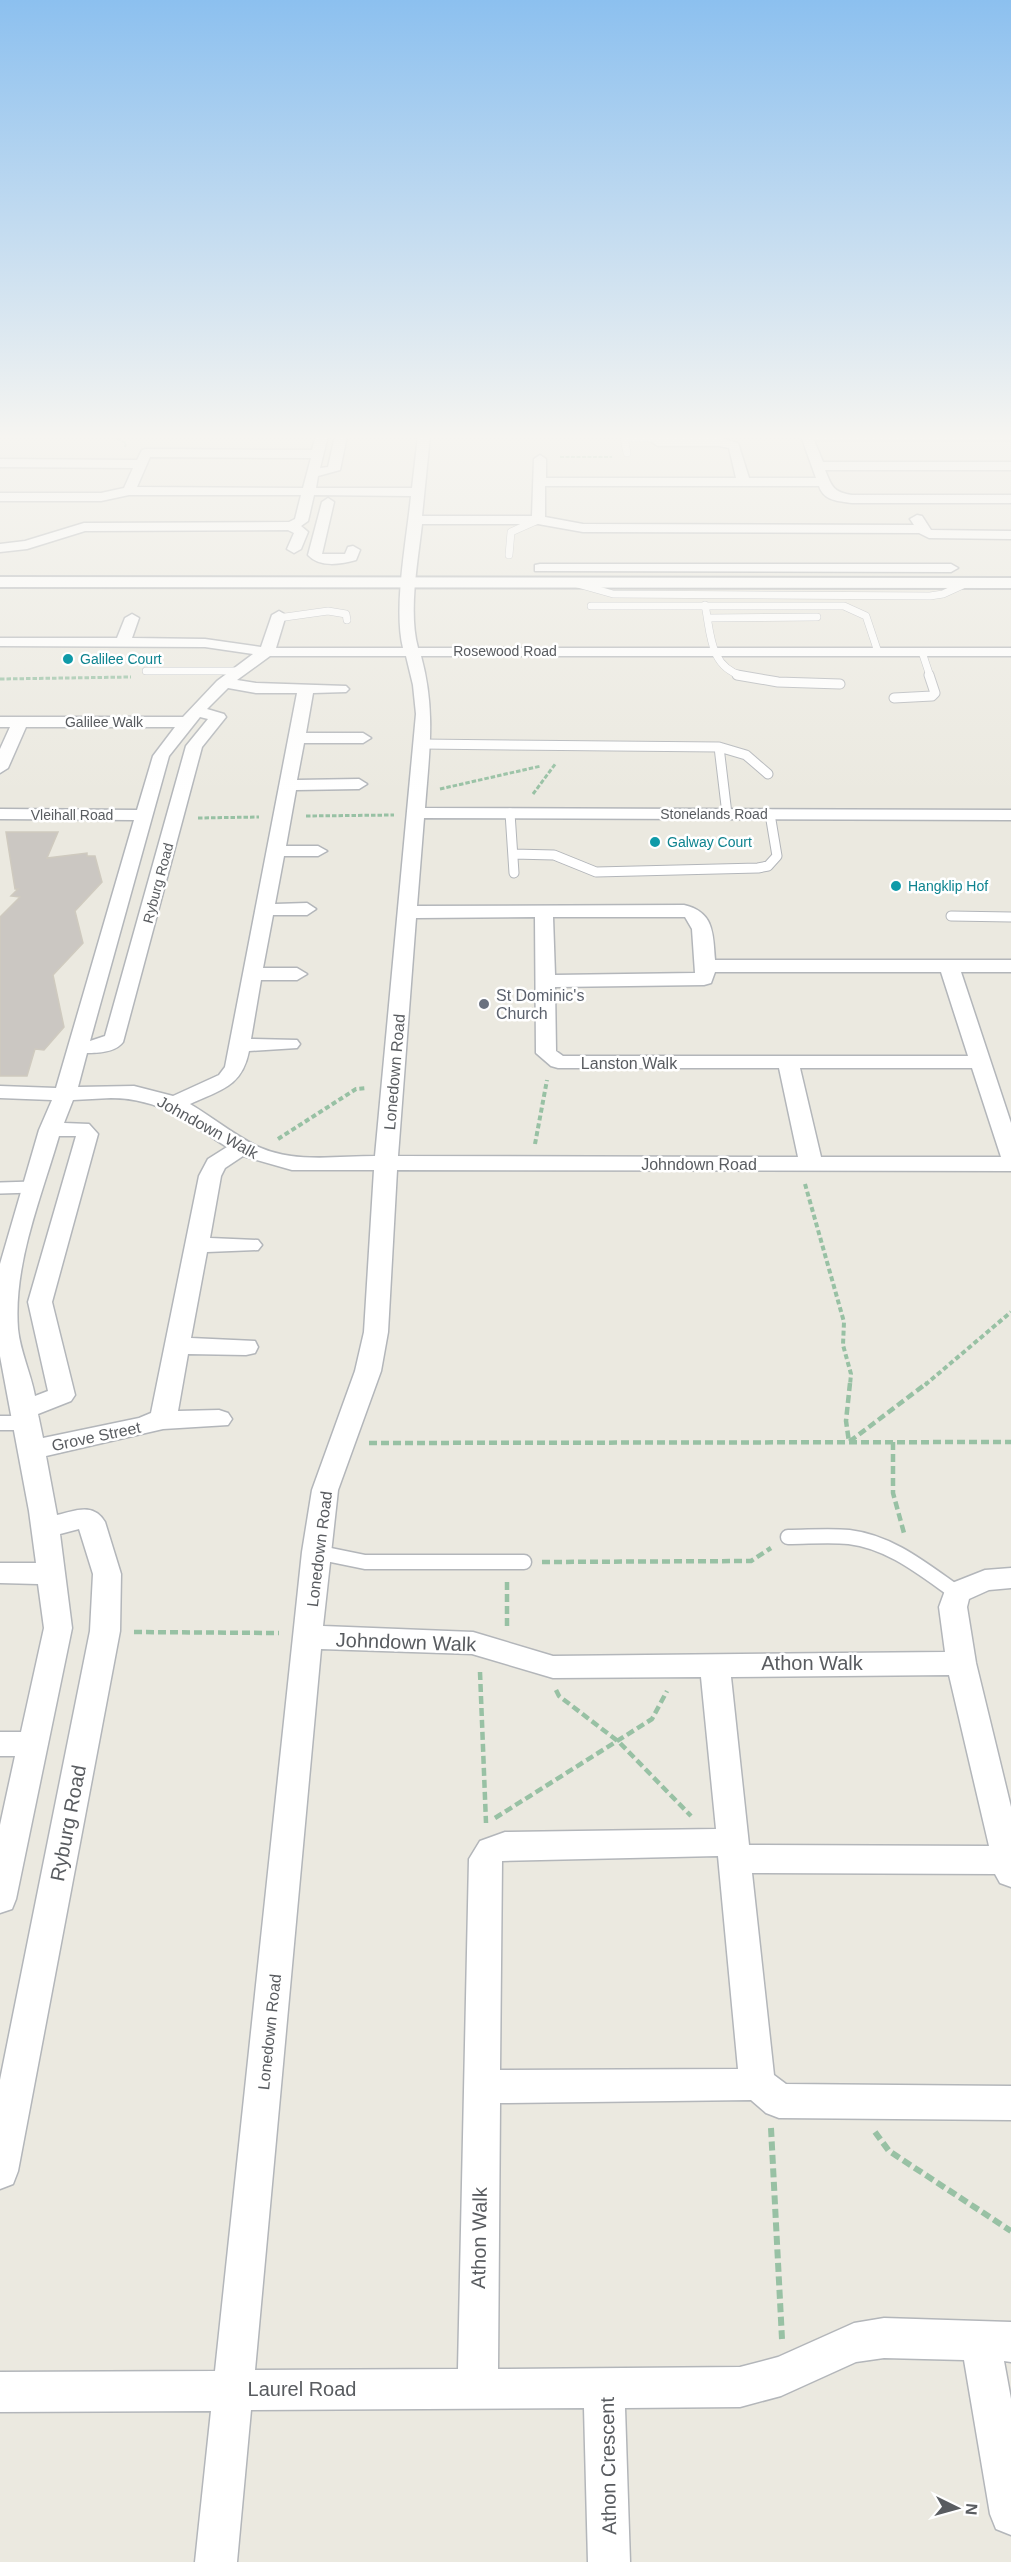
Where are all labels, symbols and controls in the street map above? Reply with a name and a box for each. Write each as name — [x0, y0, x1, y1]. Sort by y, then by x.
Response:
street label: Rosewood Road — [453, 643, 557, 659]
place label: Galilee Court — [80, 651, 162, 667]
marker: Galilee Court — [61, 652, 75, 666]
street label: Galilee Walk — [65, 714, 144, 730]
street label: Stonelands Road — [660, 806, 768, 822]
street label: Vleihall Road — [31, 807, 113, 823]
place label: Galway Court — [667, 834, 752, 850]
marker: Galway Court — [648, 835, 662, 849]
street label: Ryburg Road — [140, 841, 176, 925]
place label: Hangklip Hof — [908, 878, 988, 894]
marker: Hangklip Hof — [889, 879, 903, 893]
place label: St Dominic's Church — [496, 987, 584, 1022]
marker: St Dominic's Church — [477, 997, 491, 1011]
street label: Lonedown Road — [381, 1013, 408, 1131]
street label: Lanston Walk — [581, 1055, 678, 1072]
street label: Johndown Walk — [155, 1093, 262, 1163]
street label: Johndown Road — [641, 1156, 757, 1173]
street label: Grove Street — [50, 1419, 143, 1454]
street label: Lonedown Road — [304, 1490, 335, 1608]
street label: Johndown Walk — [335, 1629, 478, 1655]
street label: Athon Walk — [761, 1652, 864, 1674]
street label: Ryburg Road — [46, 1763, 90, 1883]
street label: Lonedown Road — [255, 1973, 284, 2091]
street label: Athon Walk — [467, 2186, 491, 2289]
street label: Laurel Road — [248, 2378, 356, 2400]
street label: Athon Crescent — [596, 2396, 620, 2535]
north arrow — [927, 2478, 987, 2538]
text: N — [962, 2503, 980, 2516]

